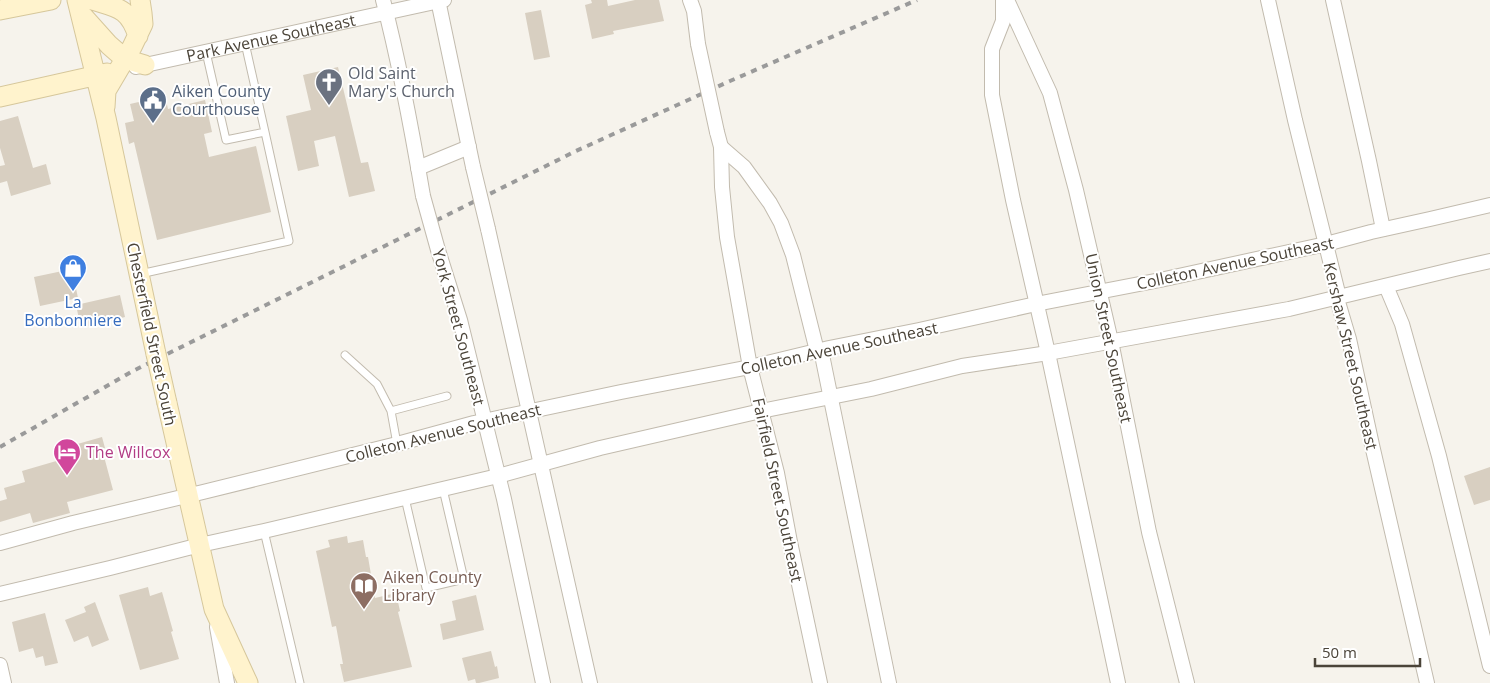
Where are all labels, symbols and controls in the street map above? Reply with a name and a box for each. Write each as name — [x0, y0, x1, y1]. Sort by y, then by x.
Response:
street label: Park Avenue Southeast — [184, 9, 358, 67]
place label: Old Saint Mary's Church — [348, 62, 455, 102]
church icon: Old Saint Mary's Church — [314, 67, 344, 106]
place label: Aiken County Courthouse — [172, 80, 272, 120]
public building icon: Aiken County Courthouse — [138, 85, 168, 124]
street label: Colleton Avenue Southeast — [1134, 231, 1336, 295]
street label: Chesterfield Street South — [122, 240, 182, 428]
street label: York Street Southeast — [427, 246, 491, 408]
street label: Union Street Southeast — [1080, 251, 1138, 425]
shop icon: La Bonbonniere — [58, 253, 88, 292]
street label: Kershaw Street Southeast — [1319, 260, 1383, 452]
place label: La Bonbonniere — [24, 291, 122, 331]
street label: Colleton Avenue Southeast — [738, 316, 940, 380]
street label: Fairfield Street Southeast — [748, 396, 808, 584]
street label: Colleton Avenue Southeast — [343, 398, 543, 468]
hotel icon: The Willcox — [52, 437, 82, 476]
place label: The Willcox — [86, 441, 171, 463]
place label: Aiken County Library — [383, 566, 483, 606]
library icon: Aiken County Library — [349, 571, 379, 610]
scale bar — [1315, 636, 1420, 668]
text: 50 m — [1322, 642, 1357, 662]

